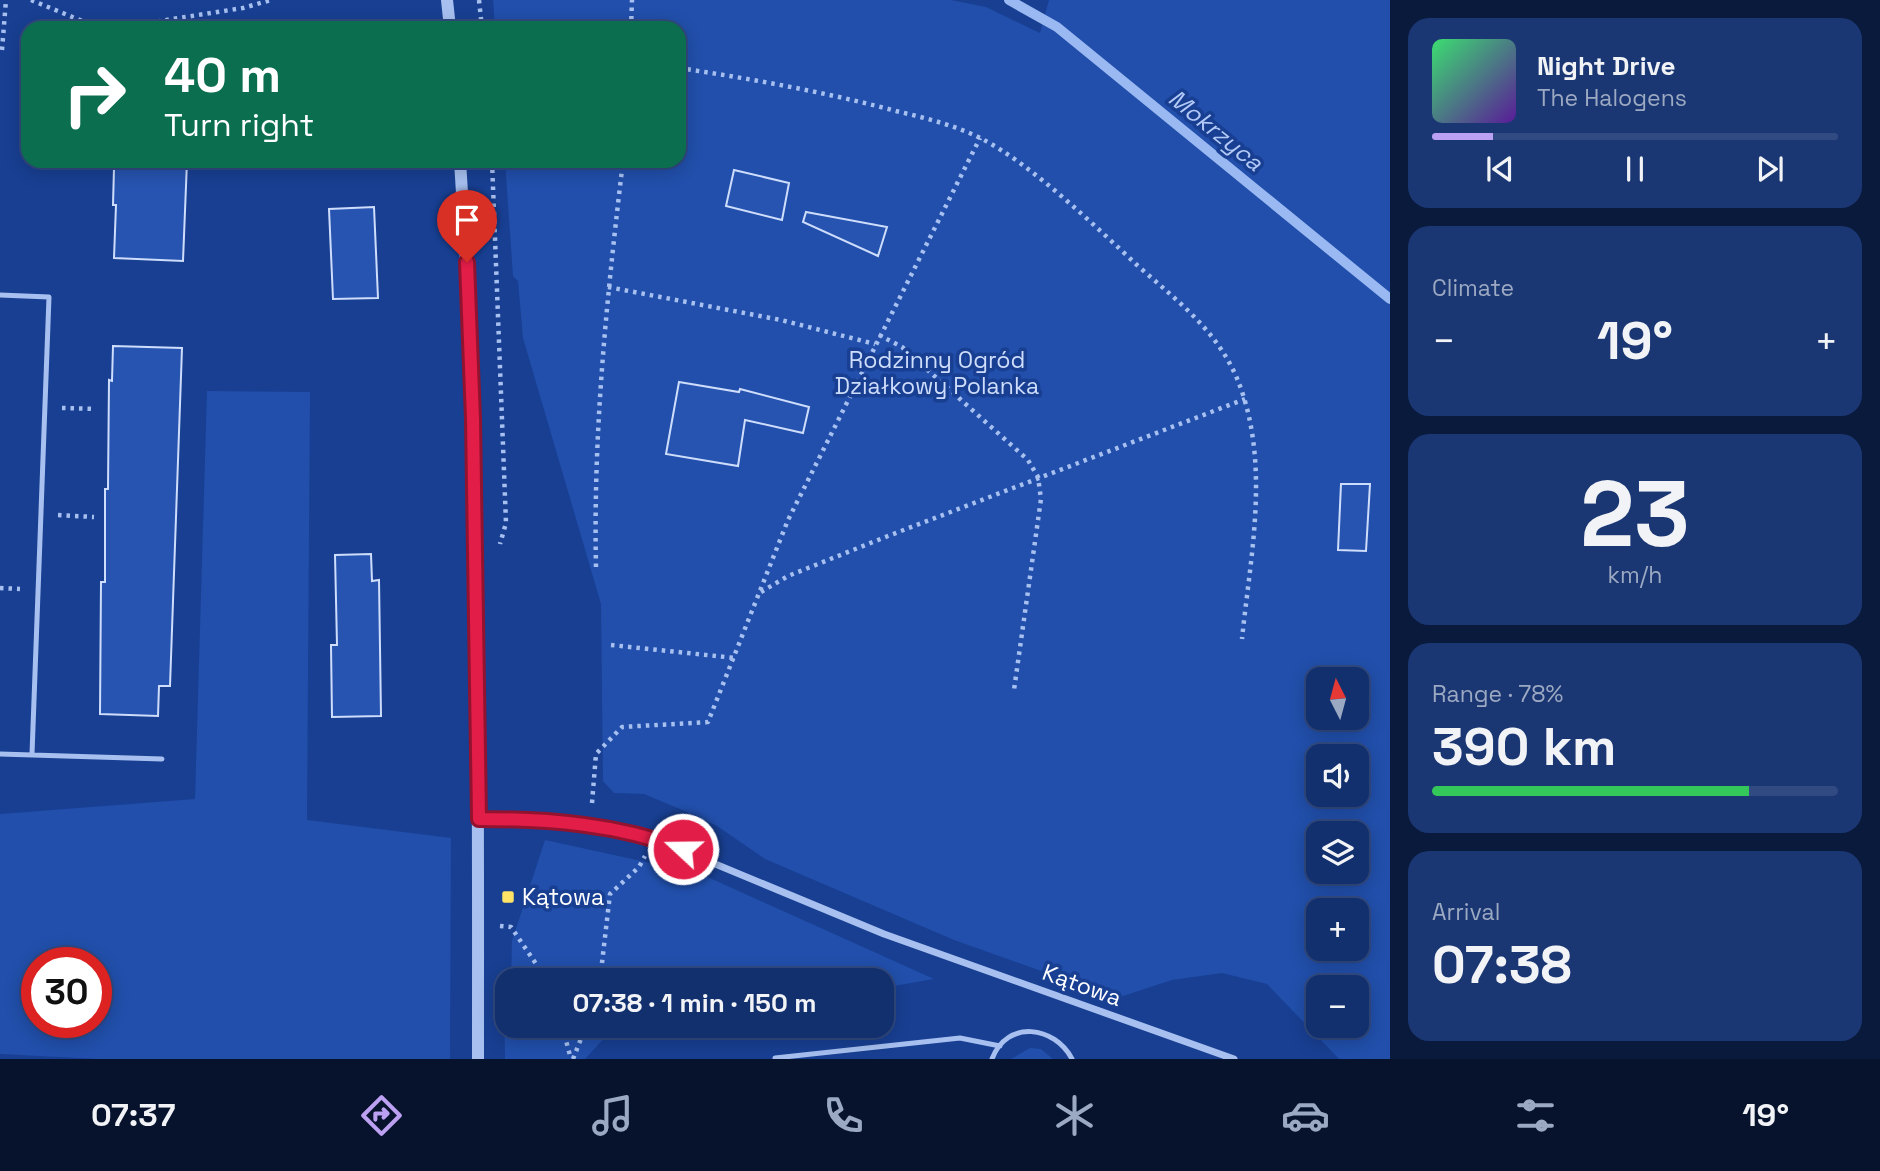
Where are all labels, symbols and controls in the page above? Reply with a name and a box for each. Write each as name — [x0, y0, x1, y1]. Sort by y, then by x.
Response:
text: 40 m — [164, 44, 281, 106]
icon: right — [49, 49, 140, 140]
text: Night Drive — [1537, 49, 1675, 83]
water label: Mokrzyca — [1162, 82, 1270, 178]
text: The Halogens — [1537, 83, 1687, 113]
text: Turn right — [164, 105, 314, 145]
icon: previous — [1481, 150, 1519, 188]
icon: pause — [1616, 150, 1654, 188]
icon: next — [1751, 150, 1789, 188]
pin — [437, 190, 497, 262]
icon: arrive — [448, 201, 486, 239]
text: Climate — [1432, 273, 1514, 303]
text: 19° — [1597, 308, 1673, 374]
text: − — [1432, 317, 1456, 365]
text: + — [1814, 317, 1838, 365]
park label: Rodzinny Ogród Działkowy Polanka — [835, 345, 1039, 401]
text: 23 — [1580, 456, 1690, 573]
text: km/h — [1608, 560, 1662, 590]
north arrow — [1306, 667, 1368, 730]
map controls — [1306, 667, 1369, 1038]
text: Range · 78% — [1432, 679, 1563, 709]
text: 390 km — [1432, 714, 1616, 780]
button: sound — [1306, 744, 1369, 807]
position arrow — [646, 812, 720, 886]
button: layers — [1306, 821, 1369, 884]
place label: Kątowa — [522, 882, 604, 912]
marker: Kątowa — [500, 889, 516, 905]
text: Arrival — [1432, 897, 1500, 927]
button: + — [1306, 898, 1369, 961]
text: 07:38 — [1432, 932, 1572, 998]
speed limit sign: 30 — [21, 947, 112, 1038]
street label: Kątowa — [1038, 957, 1126, 1013]
button: − — [1306, 975, 1369, 1038]
text: 07:38 · 1 min · 150 m — [572, 986, 817, 1020]
icon: directions — [357, 1091, 406, 1140]
icon: music — [588, 1091, 637, 1140]
icon: phone — [819, 1091, 868, 1140]
icon: climate — [1050, 1091, 1099, 1140]
icon: car — [1281, 1091, 1330, 1140]
icon: filters — [1511, 1091, 1560, 1140]
text: 07:37 — [91, 1095, 175, 1135]
text: 19° — [1742, 1095, 1789, 1135]

